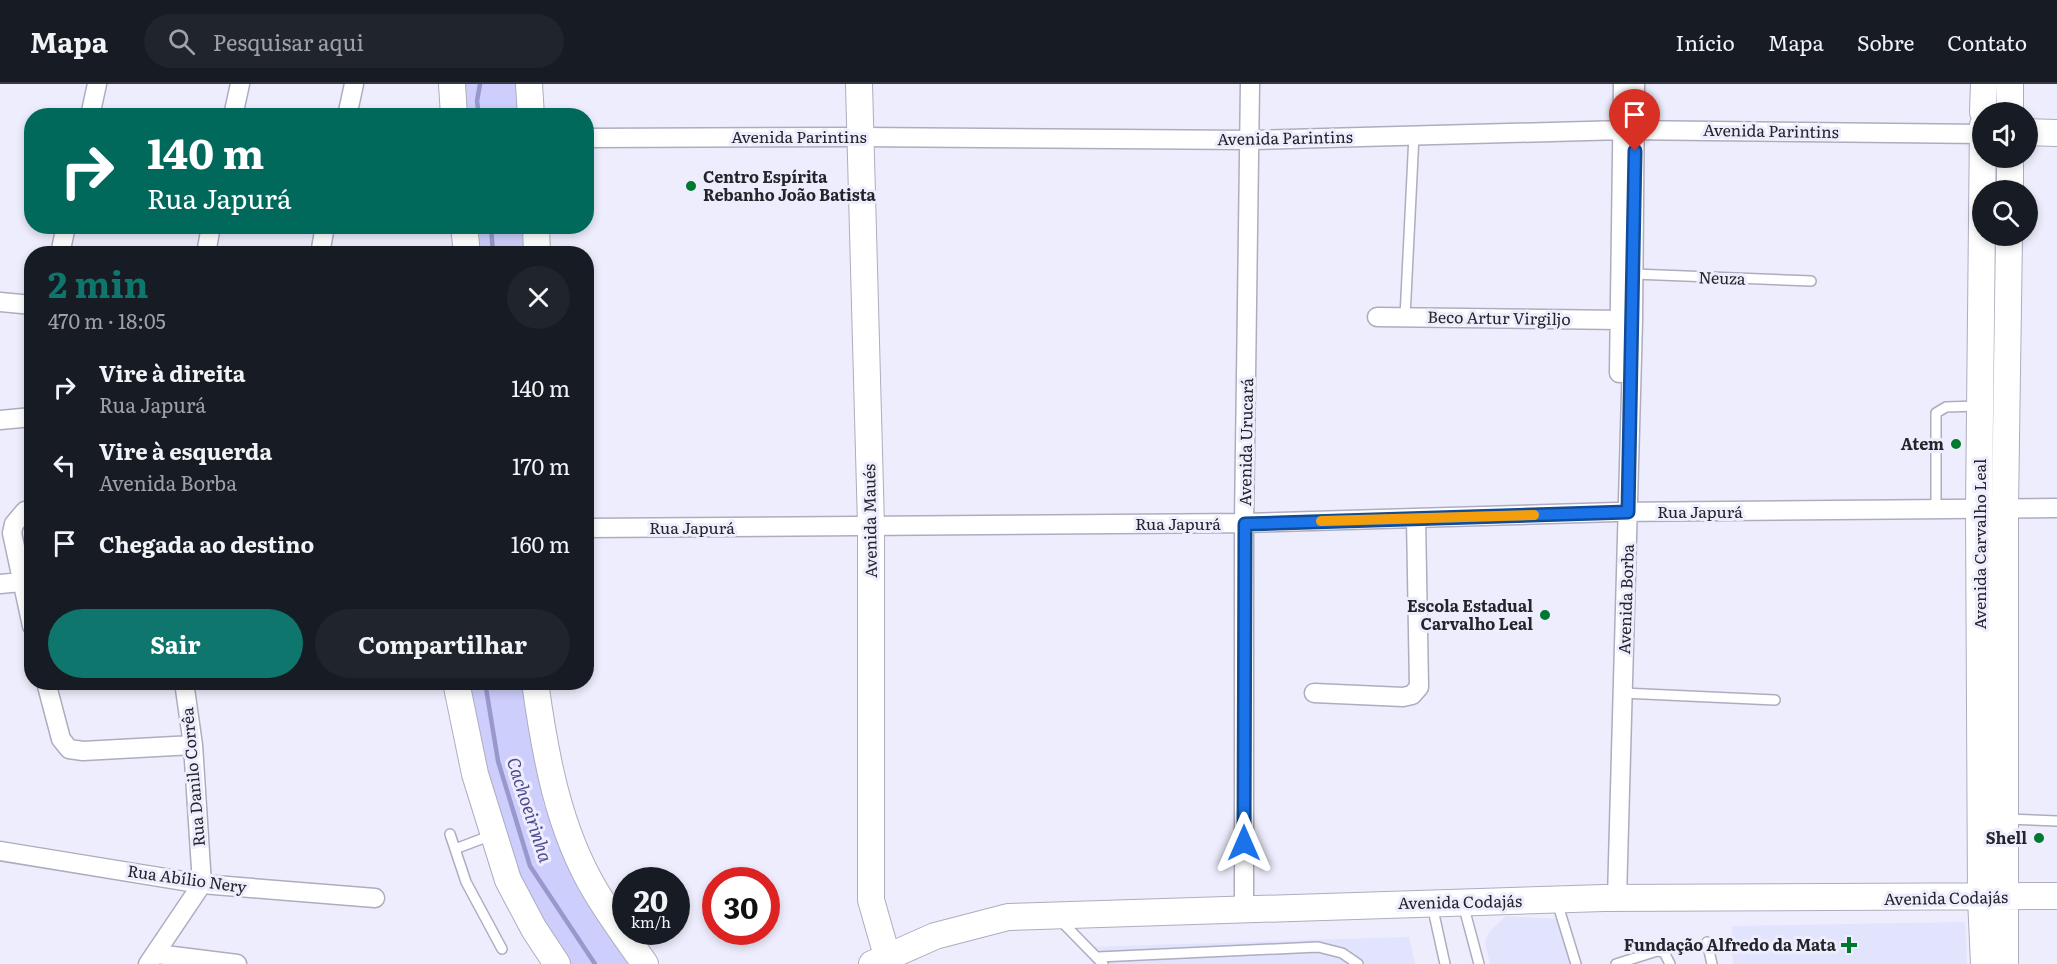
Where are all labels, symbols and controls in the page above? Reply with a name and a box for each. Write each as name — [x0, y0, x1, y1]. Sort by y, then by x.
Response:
search box — [144, 14, 564, 68]
text: Mapa — [30, 20, 108, 62]
icon: search — [165, 25, 198, 58]
text: Pesquisar aqui — [213, 25, 364, 58]
text: Início — [1676, 26, 1735, 57]
text: Mapa — [1768, 26, 1824, 57]
text: Sobre — [1857, 26, 1914, 57]
text: Contato — [1947, 26, 2027, 57]
pin — [1609, 89, 1660, 151]
icon: arrive — [1618, 98, 1651, 131]
map controls — [1972, 102, 2038, 246]
button: sound — [1972, 102, 2038, 168]
street label: Avenida Parintins — [1703, 117, 1839, 143]
text: 140 m — [147, 120, 264, 182]
street label: Avenida Parintins — [731, 124, 867, 148]
street label: Avenida Parintins — [1217, 124, 1353, 150]
icon: right — [48, 132, 126, 210]
place label: Centro Espírita Rebanho João Batista — [703, 164, 877, 206]
text: Rua Japurá — [147, 177, 292, 217]
marker: Centro Espírita Rebanho João Batista — [684, 179, 698, 193]
button: search — [1972, 180, 2038, 246]
text: 2 min — [48, 256, 149, 309]
street label: Neuza — [1698, 264, 1746, 290]
button: close — [507, 266, 570, 329]
street label: Beco Artur Virgiljo — [1427, 304, 1571, 330]
text: 470 m · 18:05 — [48, 305, 166, 335]
text: Vire à direita — [99, 356, 246, 389]
icon: right — [48, 371, 81, 404]
text: 140 m — [511, 371, 570, 404]
street label: Avenida Urucará — [1232, 377, 1258, 506]
text: Rua Japurá — [99, 389, 206, 419]
place label: Atem — [1901, 431, 1944, 455]
text: Vire à esquerda — [99, 434, 272, 467]
marker: Atem — [1949, 437, 1963, 451]
icon: left — [48, 449, 81, 482]
text: 170 m — [512, 449, 570, 482]
street label: Avenida Carvalho Leal — [1967, 459, 1991, 629]
street label: Avenida Maués — [856, 464, 882, 578]
text: Avenida Borba — [99, 467, 237, 497]
street label: Rua Japurá — [1657, 499, 1743, 523]
street label: Rua Japurá — [1135, 511, 1221, 535]
street label: Rua Japurá — [649, 515, 735, 539]
icon: arrive — [48, 527, 81, 560]
text: Chegada ao destino — [99, 527, 314, 560]
text: 160 m — [511, 527, 570, 560]
street label: Avenida Borba — [1611, 543, 1639, 655]
place label: Escola Estadual Carvalho Leal — [1407, 593, 1533, 635]
marker: Escola Estadual Carvalho Leal — [1538, 608, 1552, 622]
button: Sair — [48, 609, 303, 678]
button: Compartilhar — [315, 609, 570, 678]
street label: Rua Danilo Corrêa — [174, 706, 210, 848]
water label: Cachoeirinha — [501, 754, 560, 866]
position arrow — [1212, 811, 1276, 875]
place label: Shell — [1986, 825, 2027, 849]
marker: Shell — [2032, 831, 2046, 845]
street label: Rua Abílio Nery — [126, 858, 249, 898]
speed limit sign: 30 — [702, 867, 780, 945]
text: 20 — [634, 877, 668, 921]
street label: Avenida Codajás — [1884, 884, 2008, 910]
street label: Avenida Codajás — [1398, 888, 1522, 914]
text: km/h — [631, 910, 671, 933]
place label: Fundação Alfredo da Mata — [1624, 932, 1837, 956]
marker: Fundação Alfredo da Mata — [1840, 936, 1858, 954]

